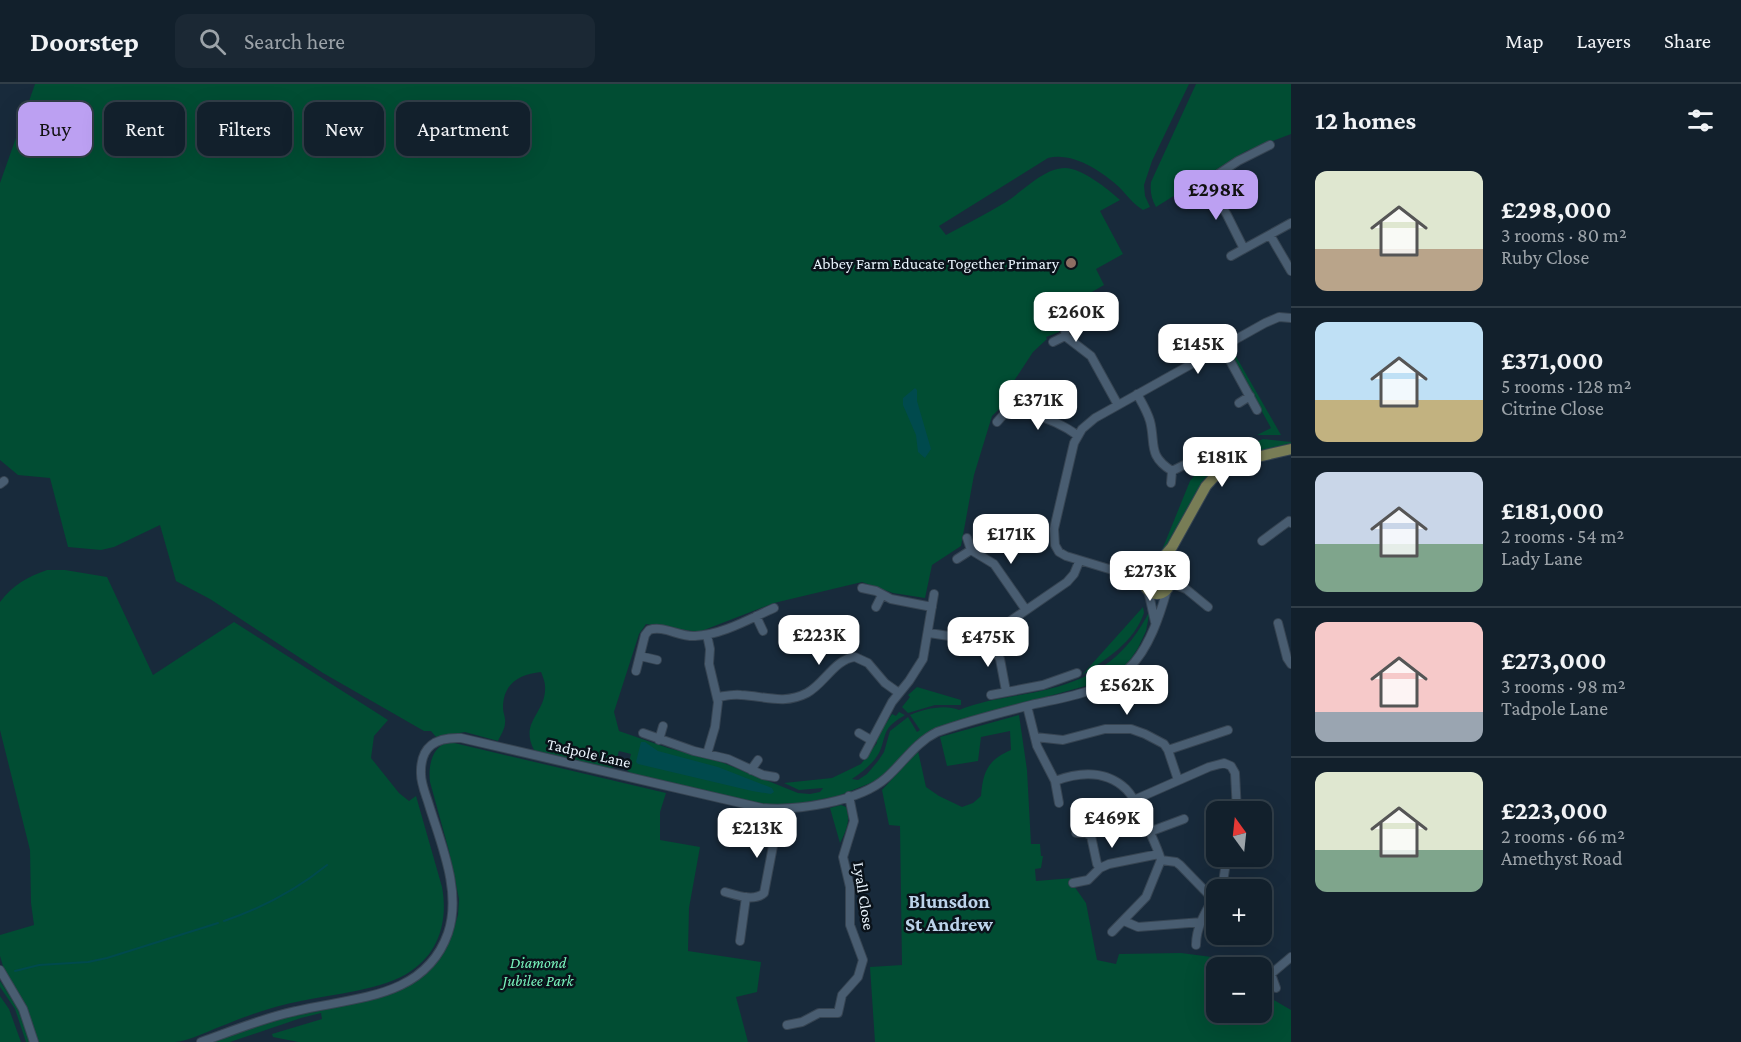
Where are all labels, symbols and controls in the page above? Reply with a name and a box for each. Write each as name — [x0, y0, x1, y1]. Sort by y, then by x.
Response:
search box — [175, 14, 595, 68]
icon: search — [196, 25, 229, 58]
text: Doorstep — [30, 26, 139, 57]
text: Search here — [244, 29, 345, 54]
text: Map — [1505, 29, 1544, 53]
text: Layers — [1577, 29, 1631, 53]
text: Share — [1664, 29, 1711, 53]
chip: Buy — [18, 102, 92, 156]
chip: Rent — [104, 102, 185, 156]
chip: Filters — [197, 102, 292, 156]
chip: New — [304, 102, 384, 156]
chip: Apartment — [396, 102, 530, 156]
icon: filters — [1684, 104, 1717, 137]
text: 12 homes — [1315, 106, 1416, 135]
pin: £298K — [1174, 170, 1258, 221]
text: £298K — [1188, 178, 1244, 200]
icon: home — [1363, 195, 1435, 267]
text: £298,000 — [1501, 195, 1611, 224]
text: 3 rooms · 80 m² — [1501, 224, 1627, 246]
text: Ruby Close — [1501, 246, 1589, 268]
place label: Abbey Farm Educate Together Primary — [813, 255, 1060, 273]
marker: Abbey Farm Educate Together Primary — [1064, 256, 1078, 270]
pin: £260K — [1034, 292, 1118, 343]
text: £260K — [1048, 300, 1104, 322]
pin: £145K — [1156, 324, 1240, 375]
text: £145K — [1172, 332, 1224, 354]
icon: home — [1363, 346, 1435, 418]
text: £371,000 — [1501, 346, 1604, 375]
text: 5 rooms · 128 m² — [1501, 375, 1632, 397]
pin: £371K — [996, 380, 1080, 431]
text: £371K — [1013, 388, 1063, 410]
text: Citrine Close — [1501, 397, 1604, 419]
pin: £181K — [1180, 437, 1264, 488]
text: £181K — [1197, 445, 1247, 467]
icon: home — [1363, 496, 1435, 568]
text: £181,000 — [1501, 496, 1604, 525]
pin: £171K — [969, 514, 1053, 565]
text: £171K — [987, 522, 1035, 544]
text: 2 rooms · 54 m² — [1501, 525, 1624, 547]
text: Lady Lane — [1501, 547, 1583, 569]
pin: £273K — [1108, 551, 1192, 602]
text: £273K — [1124, 559, 1176, 581]
pin: £223K — [777, 615, 861, 666]
pin: £475K — [946, 617, 1030, 668]
text: £223K — [792, 623, 846, 645]
text: £475K — [962, 625, 1014, 647]
icon: home — [1363, 646, 1435, 718]
text: £273,000 — [1501, 646, 1607, 675]
pin: £562K — [1085, 665, 1169, 716]
text: £562K — [1100, 673, 1154, 695]
text: 3 rooms · 98 m² — [1501, 675, 1626, 697]
text: Tadpole Lane — [1501, 697, 1608, 719]
street label: Tadpole Lane — [545, 735, 633, 772]
icon: home — [1363, 796, 1435, 868]
text: £223,000 — [1501, 796, 1608, 825]
pin: £469K — [1070, 798, 1154, 849]
north arrow — [1206, 801, 1272, 867]
map controls — [1206, 801, 1272, 1023]
text: £469K — [1084, 806, 1140, 828]
pin: £213K — [715, 808, 799, 859]
text: £213K — [732, 816, 782, 838]
text: 2 rooms · 66 m² — [1501, 825, 1625, 847]
text: Amethyst Road — [1501, 847, 1622, 869]
street label: Lyall Close — [849, 861, 878, 931]
button: + — [1206, 879, 1272, 945]
district label: Blunsdon St Andrew — [905, 890, 994, 935]
park label: Diamond Jubilee Park — [500, 954, 574, 990]
button: − — [1206, 957, 1272, 1023]

